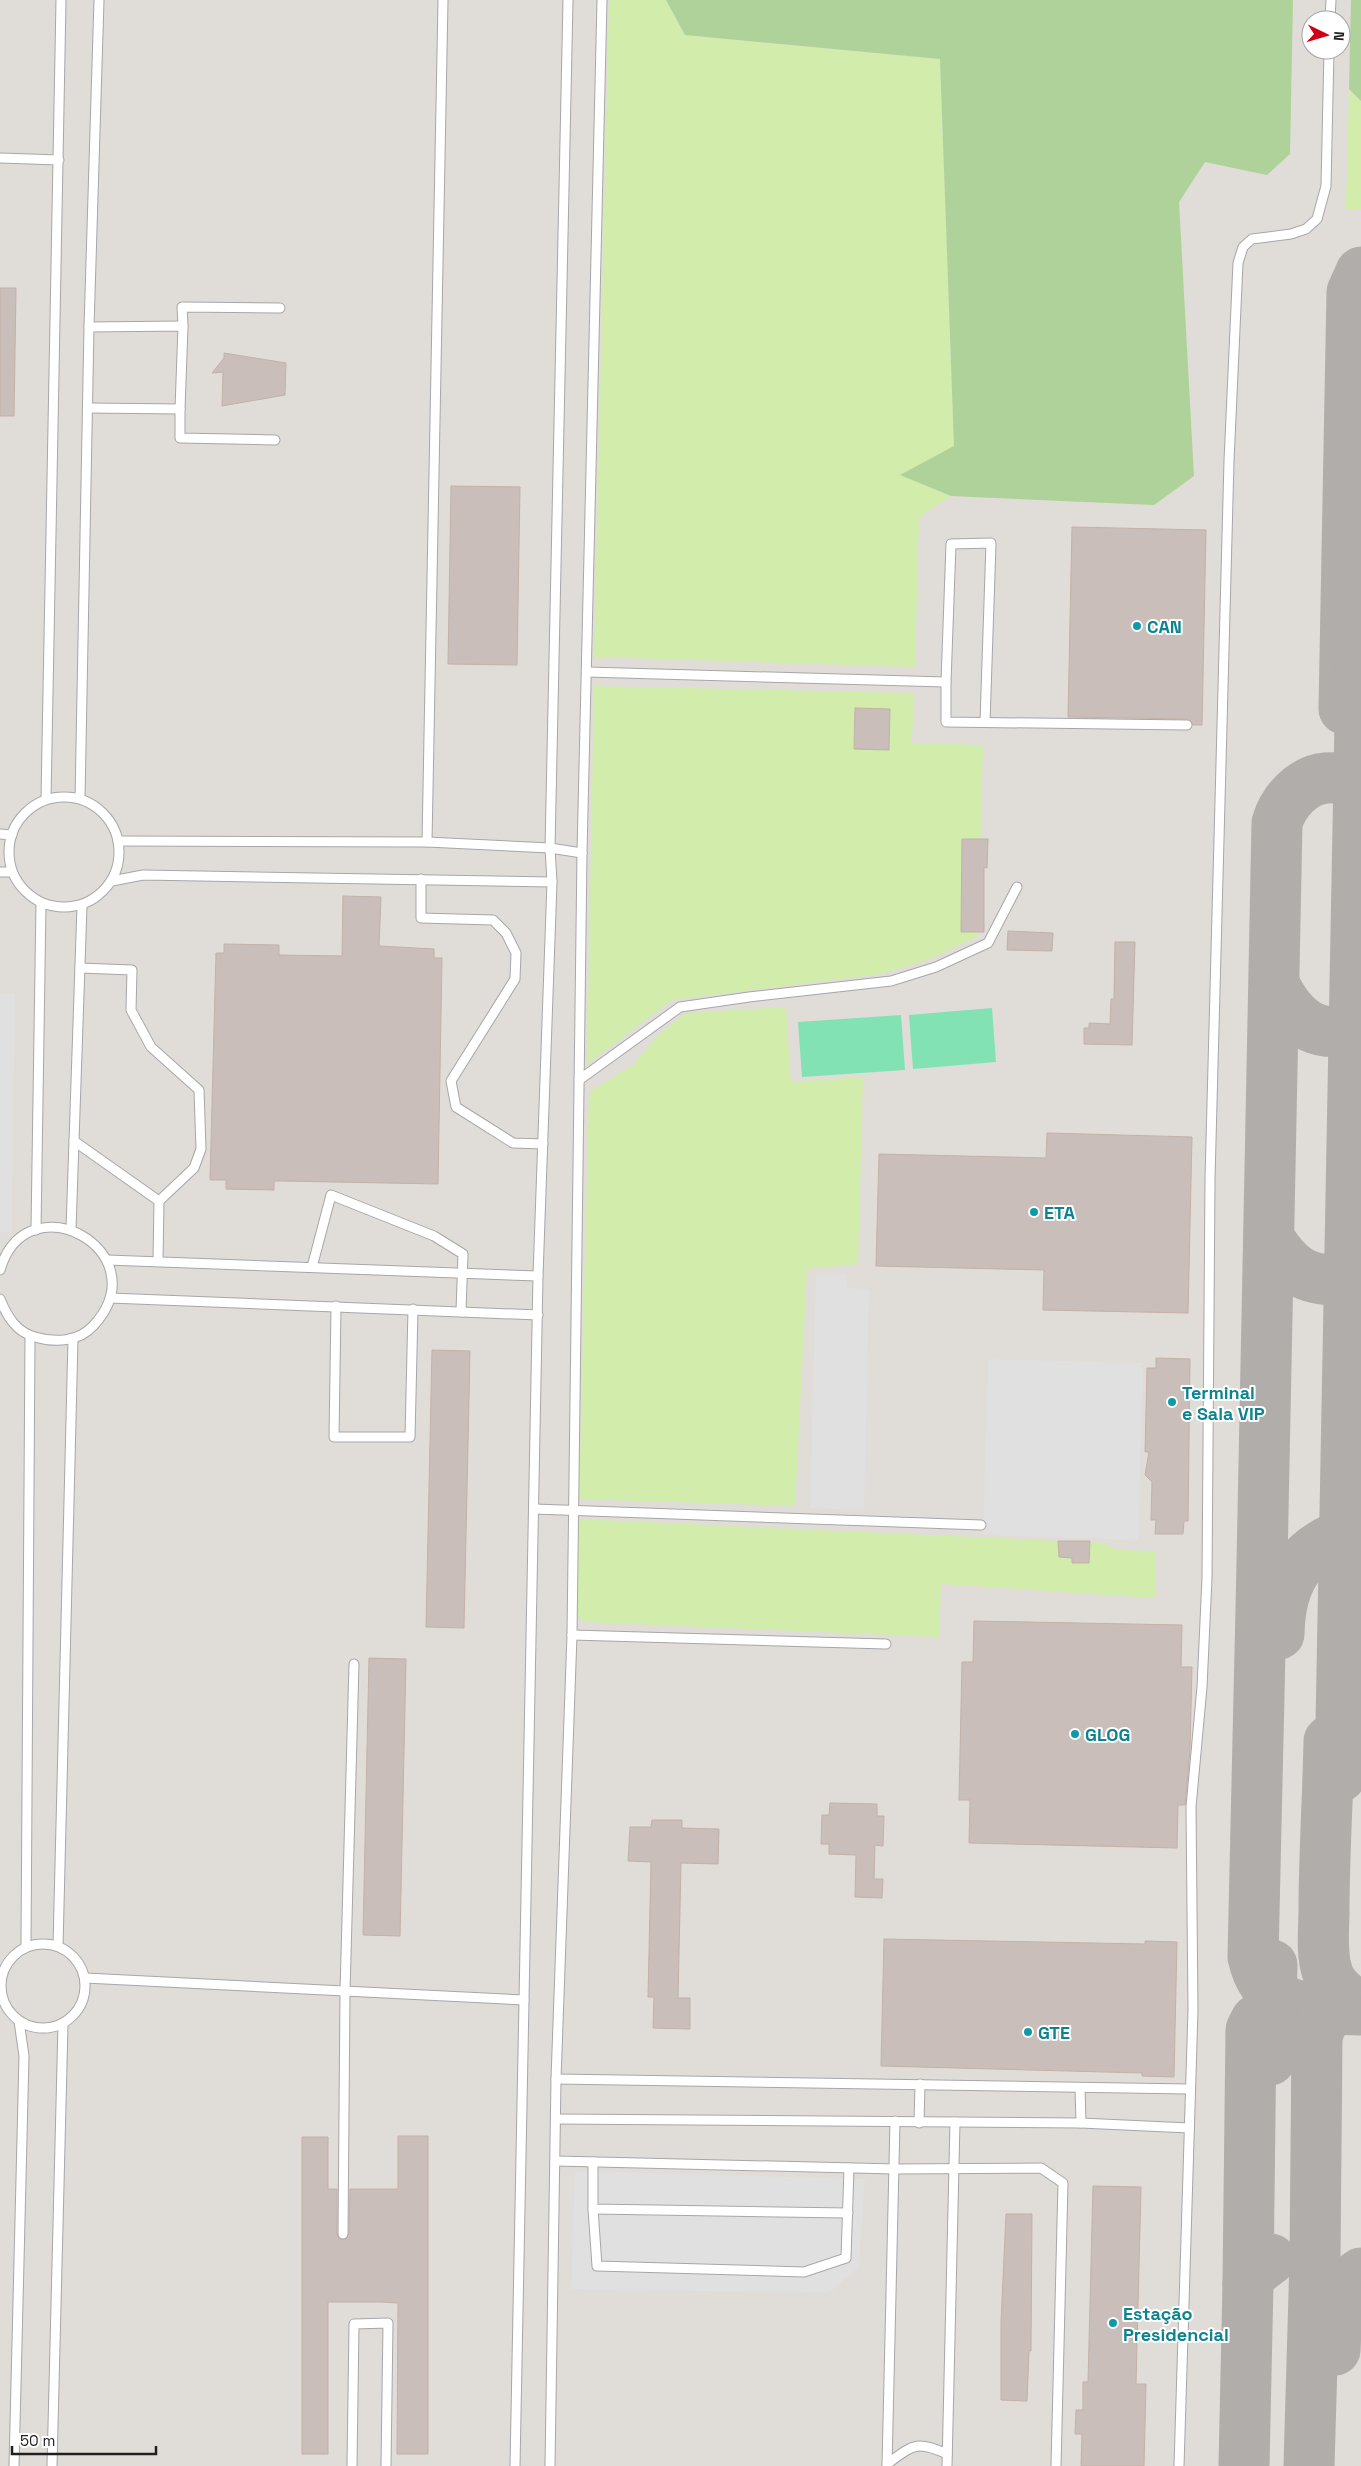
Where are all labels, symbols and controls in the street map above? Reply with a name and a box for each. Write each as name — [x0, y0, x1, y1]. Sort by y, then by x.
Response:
north arrow — [1301, 10, 1351, 60]
text: N — [1330, 31, 1348, 42]
place label: CAN — [1147, 615, 1182, 638]
marker: CAN — [1131, 620, 1143, 632]
place label: ETA — [1044, 1201, 1075, 1224]
marker: ETA — [1028, 1206, 1040, 1218]
place label: Terminal e Sala VIP — [1182, 1381, 1265, 1425]
marker: Terminal e Sala VIP — [1166, 1396, 1178, 1408]
place label: GLOG — [1085, 1723, 1130, 1746]
marker: GLOG — [1069, 1728, 1081, 1740]
place label: GTE — [1038, 2021, 1070, 2044]
marker: GTE — [1022, 2026, 1034, 2038]
place label: Estação Presidencial — [1123, 2302, 1229, 2346]
marker: Estação Presidencial — [1107, 2317, 1119, 2329]
scale bar — [12, 2424, 156, 2456]
text: 50 m — [20, 2431, 55, 2450]

